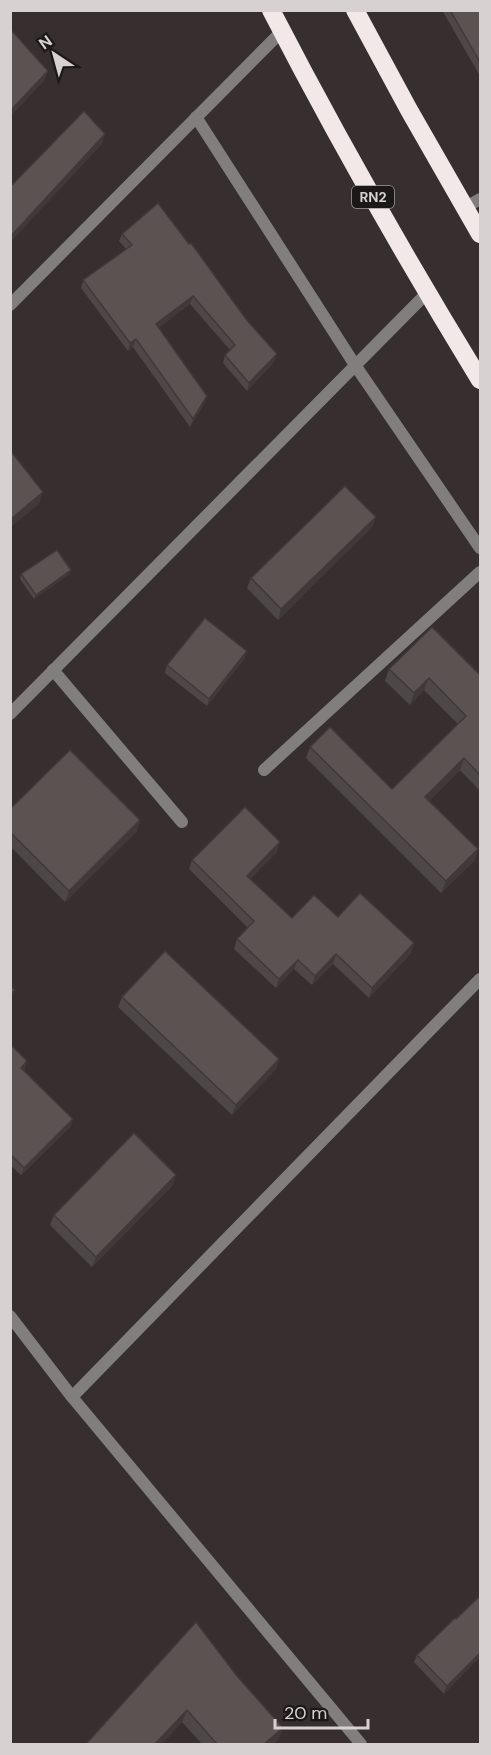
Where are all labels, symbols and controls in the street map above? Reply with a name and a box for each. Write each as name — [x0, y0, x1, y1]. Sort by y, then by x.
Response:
north arrow — [24, 24, 84, 84]
text: N — [35, 30, 56, 54]
road number: RN2 — [352, 186, 394, 208]
scale bar — [275, 1692, 368, 1730]
text: 20 m — [284, 1701, 327, 1725]

